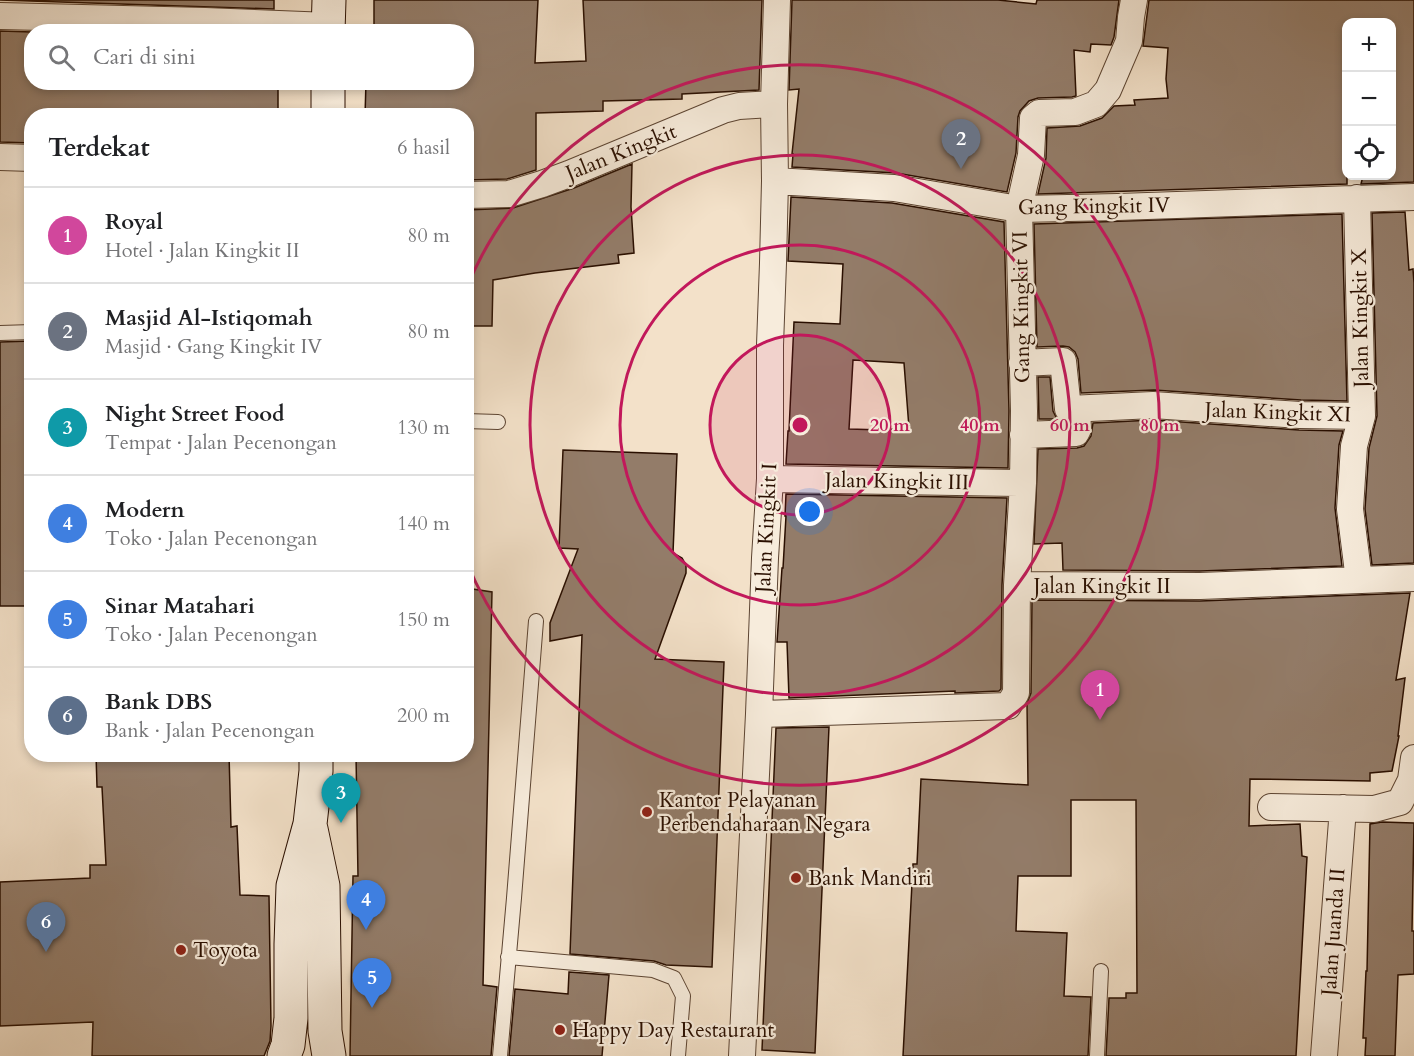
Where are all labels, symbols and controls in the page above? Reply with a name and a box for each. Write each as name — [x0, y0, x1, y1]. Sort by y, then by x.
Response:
map controls — [1342, 18, 1396, 180]
button: + — [1342, 18, 1396, 72]
search box — [24, 24, 474, 90]
icon: search — [45, 41, 78, 74]
text: Cari di sini — [93, 42, 196, 72]
button: − — [1342, 72, 1396, 126]
street label: Jalan Kingkit — [559, 117, 681, 189]
pin: 2 — [942, 120, 980, 169]
button: locate — [1342, 126, 1396, 180]
text: Terdekat — [48, 130, 150, 165]
text: 6 hasil — [397, 134, 450, 161]
street label: Gang Kingkit IV — [1018, 191, 1171, 222]
text: Royal — [105, 207, 163, 237]
text: 1 — [62, 222, 73, 249]
text: 80 m — [407, 222, 450, 249]
street label: Gang Kingkit VI — [1006, 231, 1037, 383]
text: Hotel · Jalan Kingkit II — [105, 237, 299, 264]
street label: Jalan Kingkit X — [1345, 248, 1376, 391]
text: Masjid Al-Istiqomah — [105, 303, 313, 333]
text: 2 — [62, 318, 73, 345]
text: 80 m — [407, 318, 450, 345]
text: Masjid · Gang Kingkit IV — [105, 333, 322, 360]
street label: Jalan Kingkit XI — [1201, 395, 1352, 430]
text: Night Street Food — [105, 399, 285, 429]
text: 20 m — [870, 413, 910, 438]
text: 40 m — [960, 413, 1000, 438]
text: 60 m — [1050, 413, 1090, 438]
text: 80 m — [1140, 413, 1180, 438]
text: 3 — [62, 414, 73, 441]
text: 130 m — [397, 414, 450, 441]
centre of rings — [790, 415, 810, 435]
text: Tempat · Jalan Pecenongan — [105, 429, 337, 456]
street label: Jalan Kingkit I — [748, 462, 784, 597]
street label: Jalan Kingkit III — [822, 466, 969, 497]
text: Modern — [105, 495, 185, 525]
your location — [795, 497, 824, 526]
text: 4 — [62, 510, 73, 537]
text: 140 m — [397, 510, 450, 537]
text: Toko · Jalan Pecenongan — [105, 525, 318, 552]
street label: Jalan Kingkit II — [1030, 572, 1171, 601]
text: Sinar Matahari — [105, 591, 255, 621]
text: 5 — [62, 606, 73, 633]
text: 150 m — [397, 606, 450, 633]
text: Toko · Jalan Pecenongan — [105, 621, 318, 648]
pin: 1 — [1080, 670, 1120, 720]
text: Bank DBS — [105, 687, 212, 717]
text: 6 — [62, 702, 73, 729]
text: 200 m — [397, 702, 450, 729]
text: Bank · Jalan Pecenongan — [105, 717, 315, 744]
pin: 3 — [322, 774, 360, 823]
place label: Kantor Pelayanan Perbendaharaan Negara — [659, 786, 871, 839]
marker: Kantor Pelayanan Perbendaharaan Negara — [640, 805, 654, 819]
place label: Bank Mandiri — [808, 864, 932, 893]
street label: Jalan Juanda II — [1314, 867, 1352, 1000]
marker: Bank Mandiri — [789, 871, 803, 885]
pin: 4 — [346, 880, 386, 930]
pin: 6 — [26, 902, 66, 952]
place label: Toyota — [193, 936, 258, 965]
marker: Toyota — [174, 943, 188, 957]
pin: 5 — [352, 958, 392, 1008]
place label: Happy Day Restaurant — [572, 1016, 775, 1045]
marker: Happy Day Restaurant — [553, 1023, 567, 1037]

